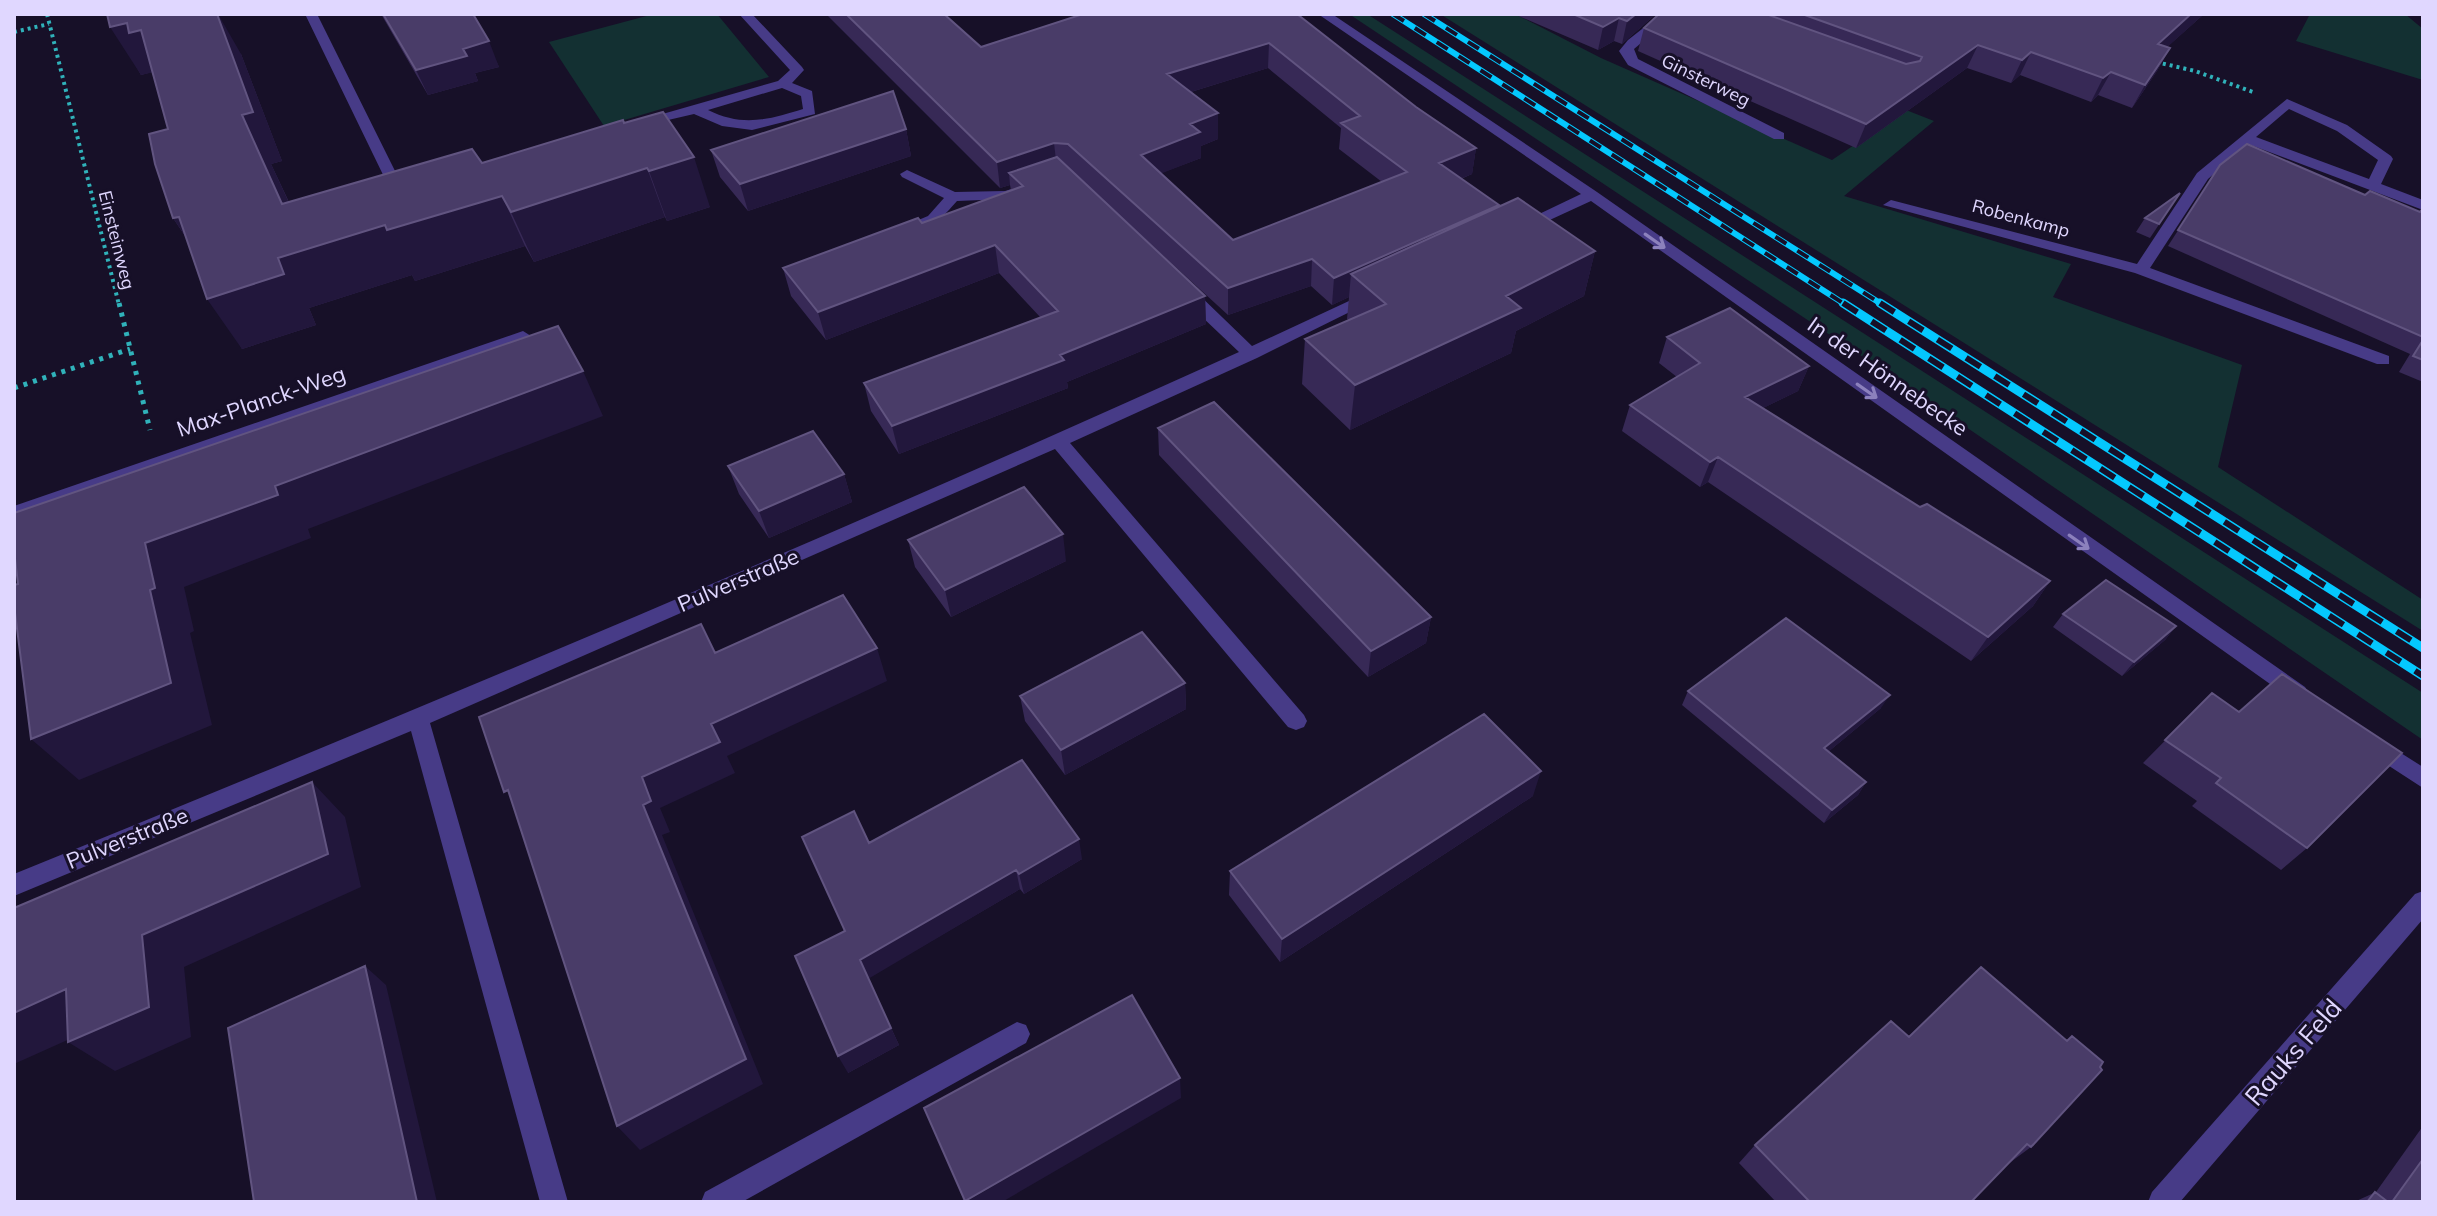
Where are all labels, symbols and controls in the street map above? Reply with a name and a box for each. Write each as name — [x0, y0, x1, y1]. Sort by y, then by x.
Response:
street label: Ginsterweg — [1658, 49, 1754, 111]
street label: Einsteinweg — [94, 188, 140, 292]
street label: Robenkamp — [1970, 194, 2072, 242]
one-way arrow — [1644, 232, 1666, 249]
street label: In der Hönnebecke — [1802, 310, 1974, 442]
street label: Max-Planck-Weg — [173, 359, 349, 443]
one-way arrow — [1856, 383, 1878, 399]
one-way arrow — [2068, 533, 2090, 550]
street label: Pulverstraße — [673, 542, 803, 618]
street label: Pulverstraße — [62, 801, 192, 875]
street label: Rauks Feld — [2237, 992, 2349, 1112]

